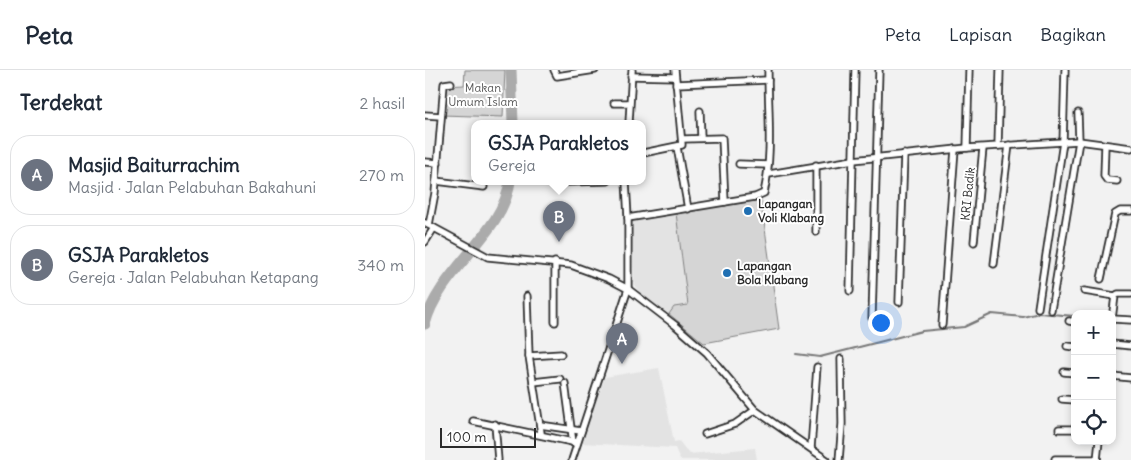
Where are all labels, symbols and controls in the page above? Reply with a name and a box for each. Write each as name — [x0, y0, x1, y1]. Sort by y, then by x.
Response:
text: Peta — [25, 20, 73, 50]
text: Peta — [885, 23, 921, 46]
text: Lapisan — [949, 23, 1012, 46]
text: Bagikan — [1040, 23, 1106, 46]
park label: Makan Umum Islam — [448, 80, 518, 109]
text: Terdekat — [20, 89, 102, 116]
text: 2 hasil — [360, 93, 405, 113]
popup — [471, 120, 646, 185]
text: GSJA Parakletos — [488, 131, 629, 155]
text: Masjid Baiturrachim — [68, 153, 240, 177]
text: Gereja — [488, 155, 536, 175]
text: A — [32, 165, 42, 185]
text: 270 m — [359, 165, 404, 185]
street label: KRI Badik — [957, 166, 978, 221]
text: Masjid · Jalan Pelabuhan Bakahuni — [68, 177, 316, 197]
place label: Lapangan Voli Klabang — [758, 196, 824, 226]
pin: B — [543, 201, 575, 242]
marker: Lapangan Voli Klabang — [742, 205, 754, 217]
text: GSJA Parakletos — [68, 243, 209, 267]
text: B — [32, 255, 42, 275]
text: 340 m — [357, 255, 404, 275]
place label: Lapangan Bola Klabang — [737, 258, 808, 288]
text: Gereja · Jalan Pelabuhan Ketapang — [68, 267, 319, 287]
marker: Lapangan Bola Klabang — [721, 267, 733, 279]
your location — [868, 310, 894, 336]
map controls — [1071, 310, 1116, 445]
button: + — [1071, 310, 1116, 355]
pin: A — [606, 323, 638, 364]
button: − — [1071, 355, 1116, 400]
button: locate — [1071, 400, 1116, 445]
scale bar — [440, 425, 536, 448]
text: 100 m — [447, 428, 487, 446]

